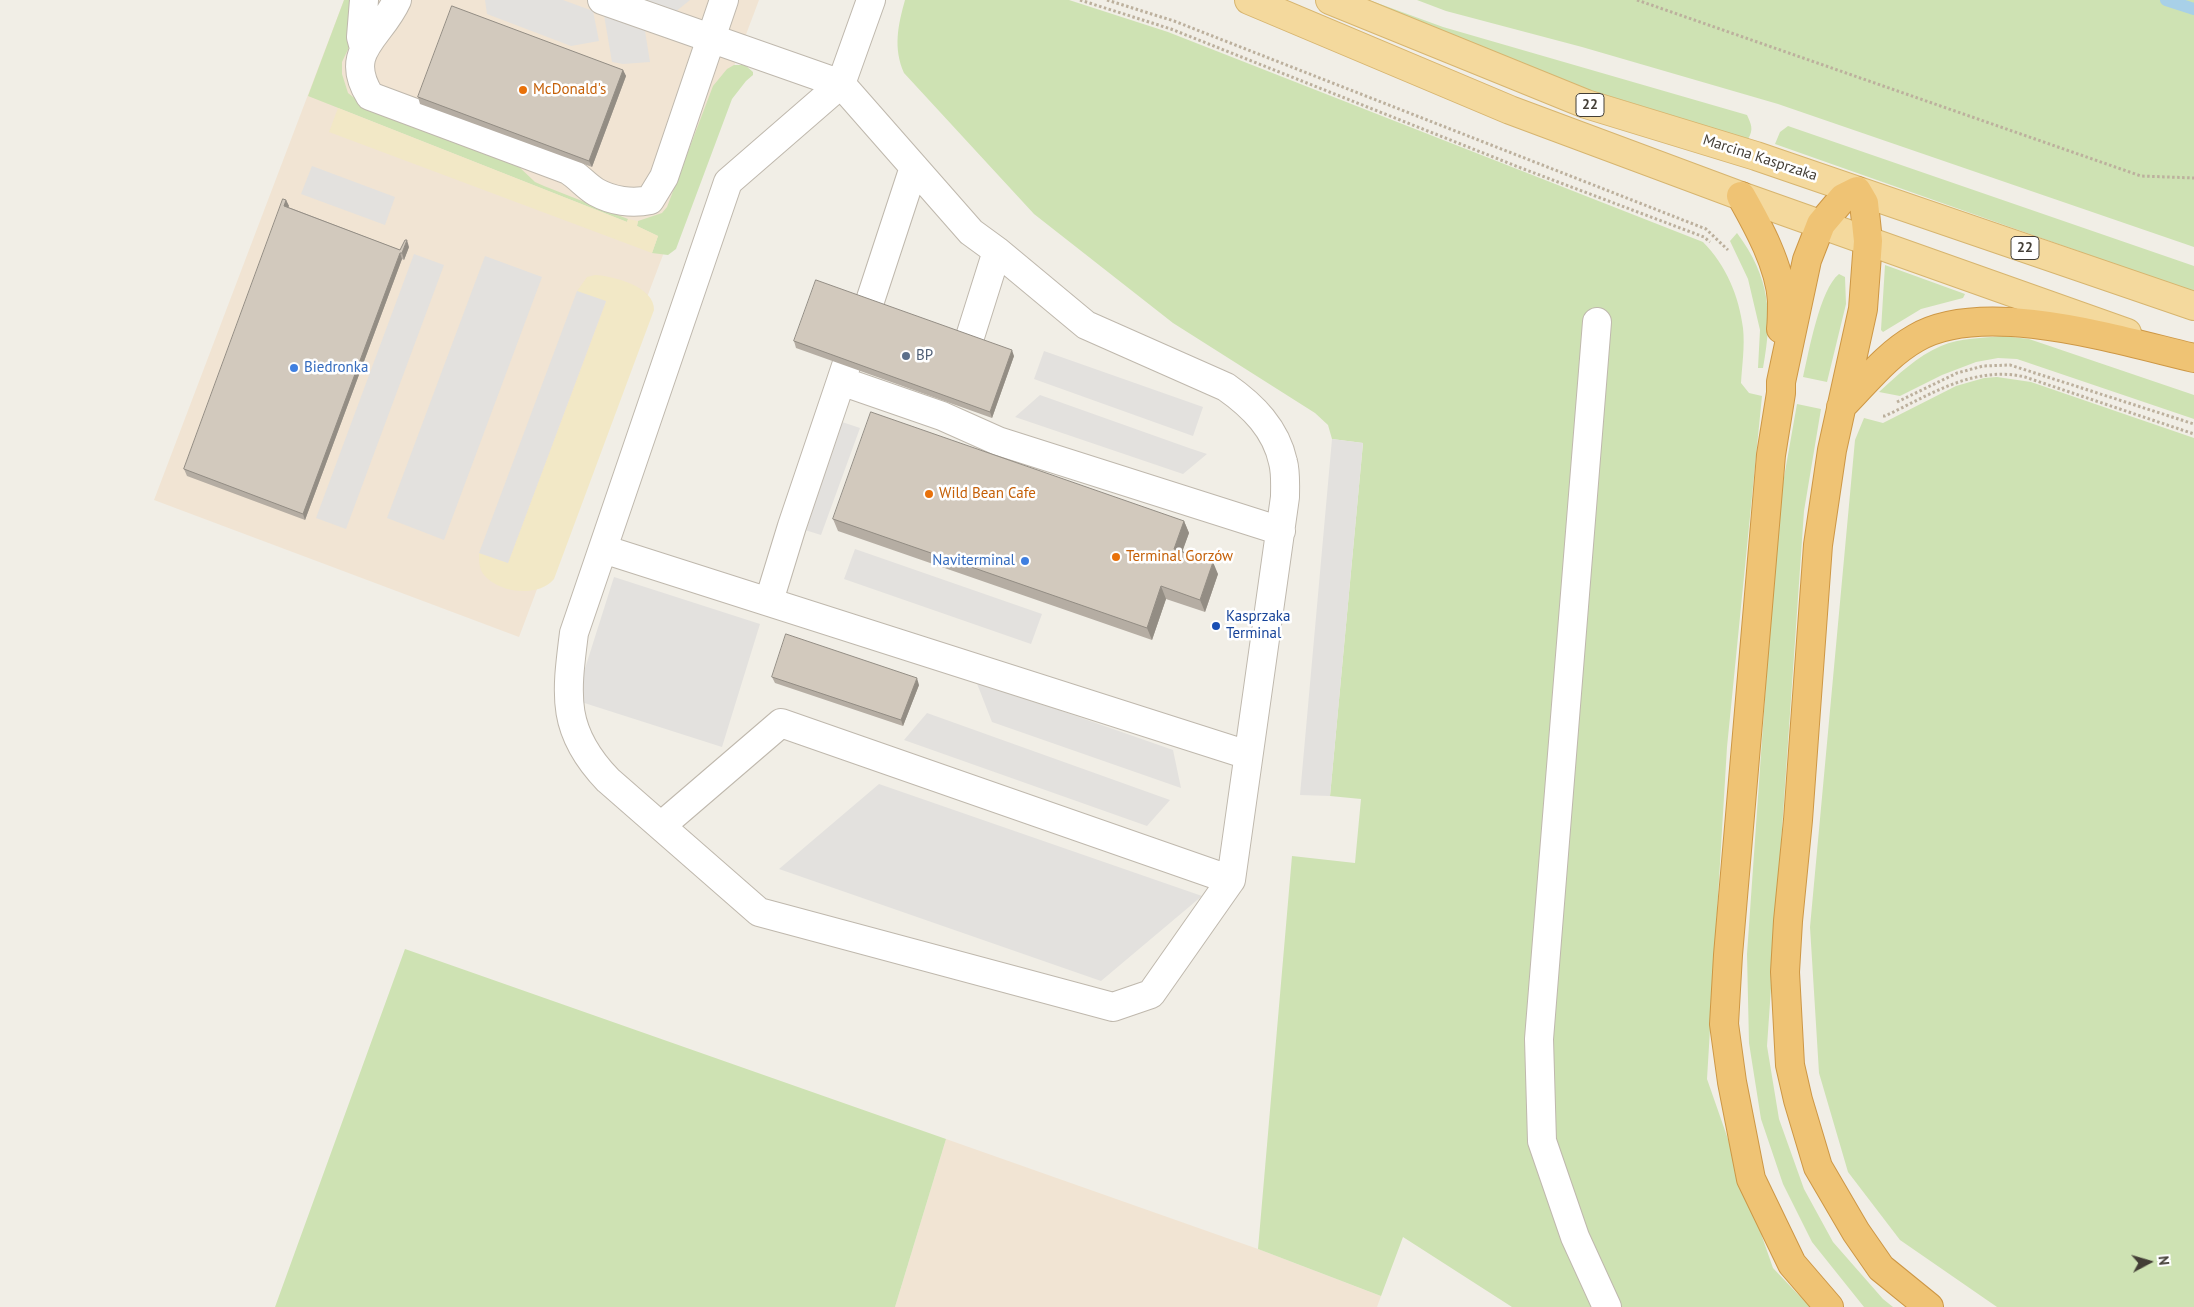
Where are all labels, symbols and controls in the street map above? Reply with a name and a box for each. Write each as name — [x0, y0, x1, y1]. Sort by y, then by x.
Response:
place label: McDonald's — [533, 81, 606, 99]
marker: McDonald's — [517, 84, 529, 96]
road number: 22 — [1576, 94, 1604, 116]
street label: Marcina Kasprzaka — [1700, 131, 1820, 185]
road number: 22 — [2011, 237, 2039, 260]
place label: BP — [916, 347, 933, 365]
marker: BP — [900, 350, 912, 362]
place label: Biedronka — [304, 359, 368, 377]
marker: Biedronka — [288, 362, 300, 374]
place label: Wild Bean Cafe — [939, 485, 1036, 503]
marker: Wild Bean Cafe — [923, 488, 935, 500]
place label: Terminal Gorzów — [1126, 548, 1233, 566]
marker: Terminal Gorzów — [1110, 551, 1122, 563]
place label: Naviterminal — [932, 552, 1015, 570]
marker: Naviterminal — [1019, 555, 1031, 567]
place label: Kasprzaka Terminal — [1226, 608, 1290, 643]
marker: Kasprzaka Terminal — [1210, 620, 1222, 632]
north arrow — [2124, 1237, 2174, 1287]
text: N — [2154, 1255, 2173, 1266]

